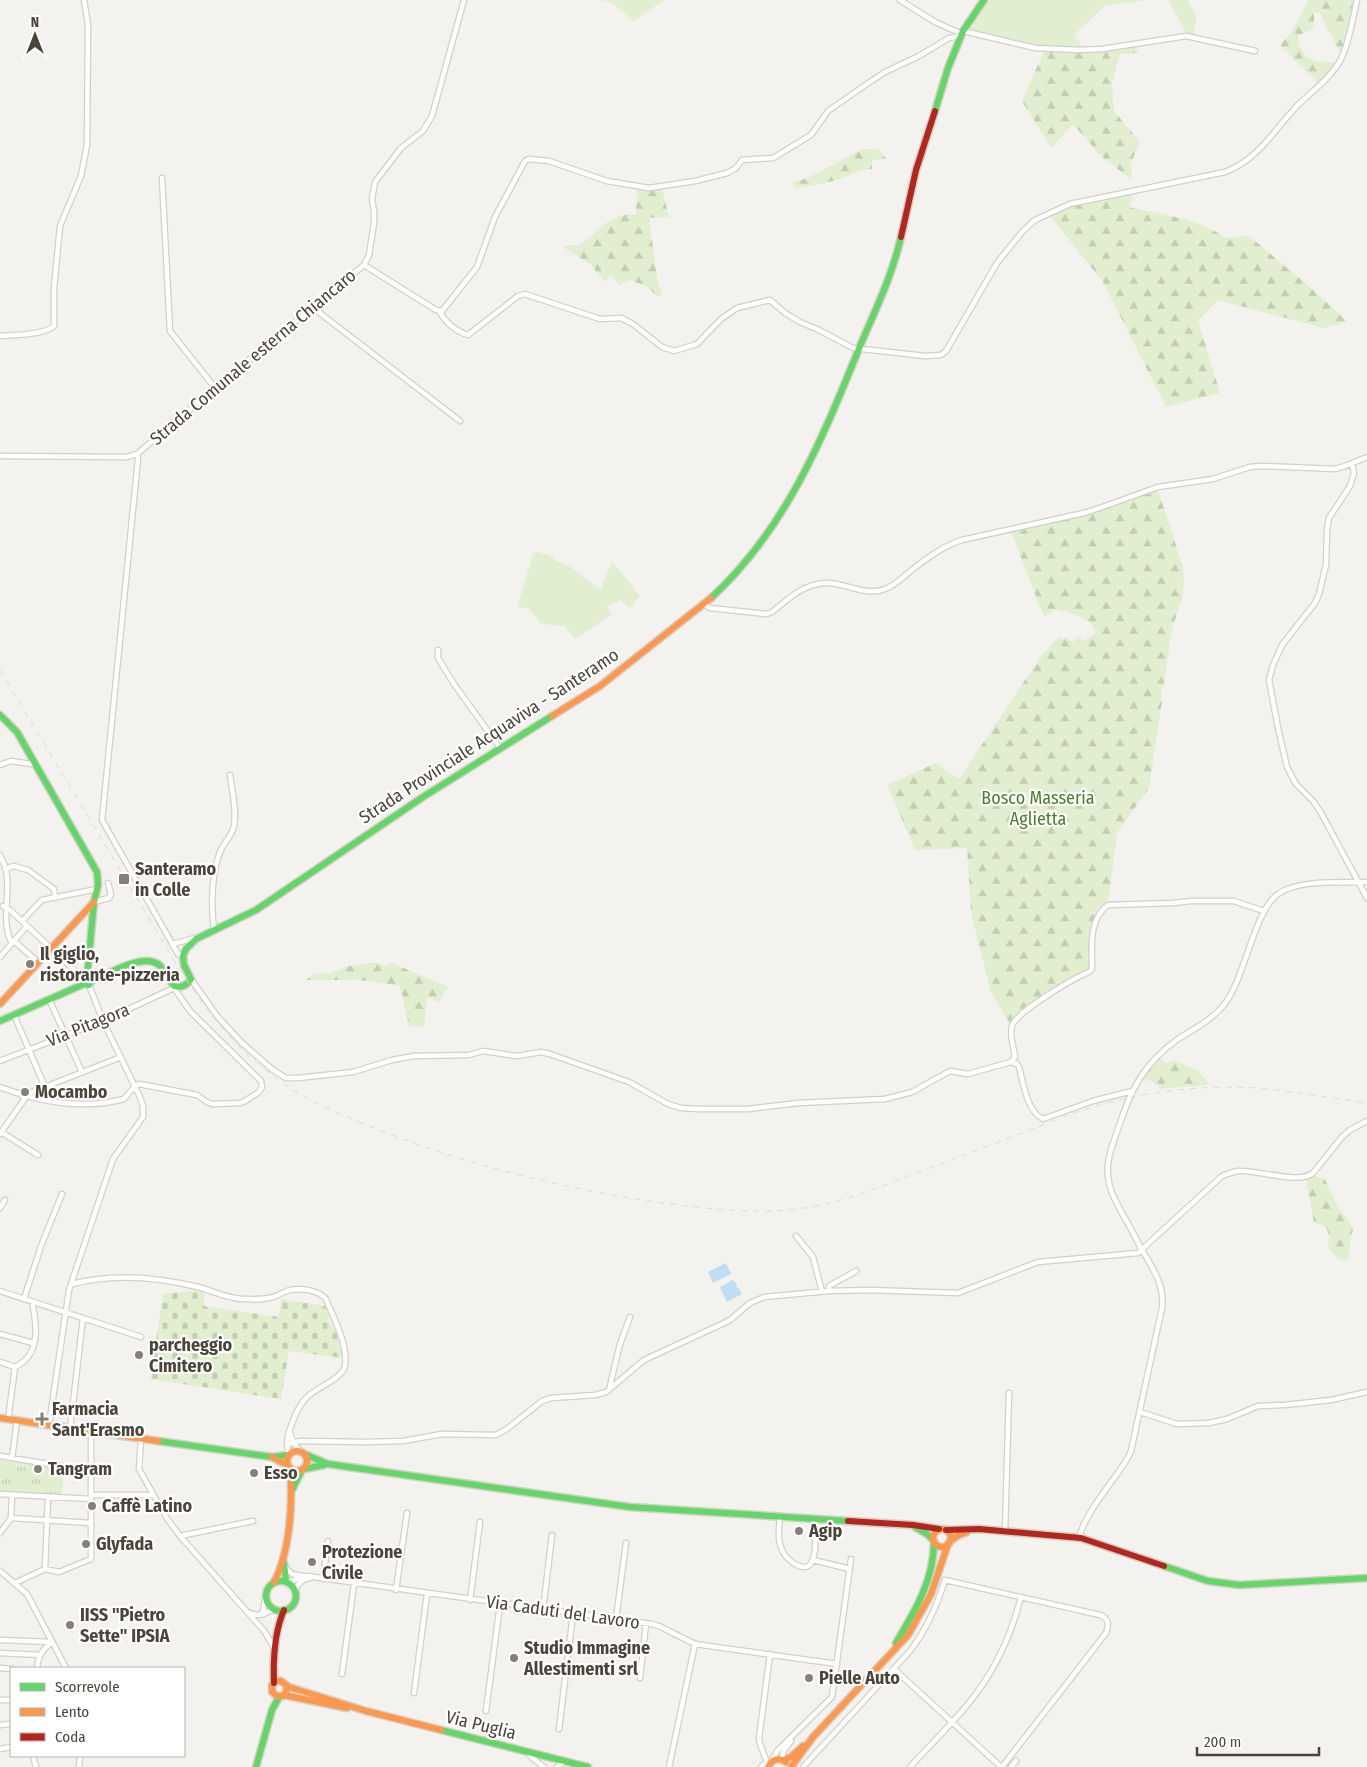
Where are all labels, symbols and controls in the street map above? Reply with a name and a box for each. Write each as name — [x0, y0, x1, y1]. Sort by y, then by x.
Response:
north arrow — [10, 10, 60, 60]
text: N — [31, 14, 39, 31]
street label: Strada Comunale esterna Chiancaro — [145, 264, 361, 450]
street label: Strada Provinciale Acquaviva - Santeramo — [355, 644, 623, 828]
park label: Bosco Masseria Aglietta — [981, 787, 1095, 830]
place label: Santeramo in Colle — [135, 858, 217, 901]
marker: Santeramo in Colle — [117, 872, 131, 886]
place label: Il giglio, ristorante-pizzeria — [40, 943, 180, 986]
marker: Il giglio, ristorante-pizzeria — [24, 958, 36, 970]
street label: Via Pitagora — [43, 998, 133, 1052]
place label: Mocambo — [35, 1081, 108, 1103]
marker: Mocambo — [19, 1086, 31, 1098]
place label: parcheggio Cimitero — [149, 1334, 233, 1377]
marker: parcheggio Cimitero — [133, 1349, 145, 1361]
place label: Farmacia Sant'Erasmo — [52, 1398, 145, 1441]
marker: Farmacia Sant'Erasmo — [36, 1413, 48, 1425]
place label: Tangram — [48, 1458, 112, 1480]
place label: Esso — [264, 1462, 298, 1484]
marker: Tangram — [32, 1463, 44, 1475]
marker: Esso — [248, 1467, 260, 1479]
place label: Caffè Latino — [102, 1495, 192, 1517]
marker: Caffè Latino — [86, 1500, 98, 1512]
place label: Agip — [808, 1520, 842, 1542]
marker: Agip — [793, 1525, 805, 1537]
place label: Glyfada — [96, 1533, 153, 1555]
marker: Glyfada — [80, 1538, 92, 1550]
place label: Protezione Civile — [322, 1541, 402, 1584]
marker: Protezione Civile — [306, 1556, 318, 1568]
street label: Via Caduti del Lavoro — [485, 1590, 641, 1634]
place label: IISS "Pietro Sette" IPSIA — [80, 1604, 170, 1647]
marker: IISS "Pietro Sette" IPSIA — [64, 1619, 76, 1631]
place label: Studio Immagine Allestimenti srl — [523, 1637, 650, 1680]
marker: Studio Immagine Allestimenti srl — [508, 1652, 520, 1664]
legend — [10, 1667, 185, 1757]
place label: Pielle Auto — [819, 1667, 900, 1689]
marker: Pielle Auto — [803, 1672, 815, 1684]
text: Scorrevole — [55, 1678, 120, 1696]
text: Lento — [55, 1703, 89, 1721]
street label: Via Puglia — [444, 1706, 519, 1744]
scale bar — [1197, 1724, 1320, 1756]
text: Coda — [55, 1728, 86, 1746]
text: 200 m — [1204, 1733, 1241, 1751]

